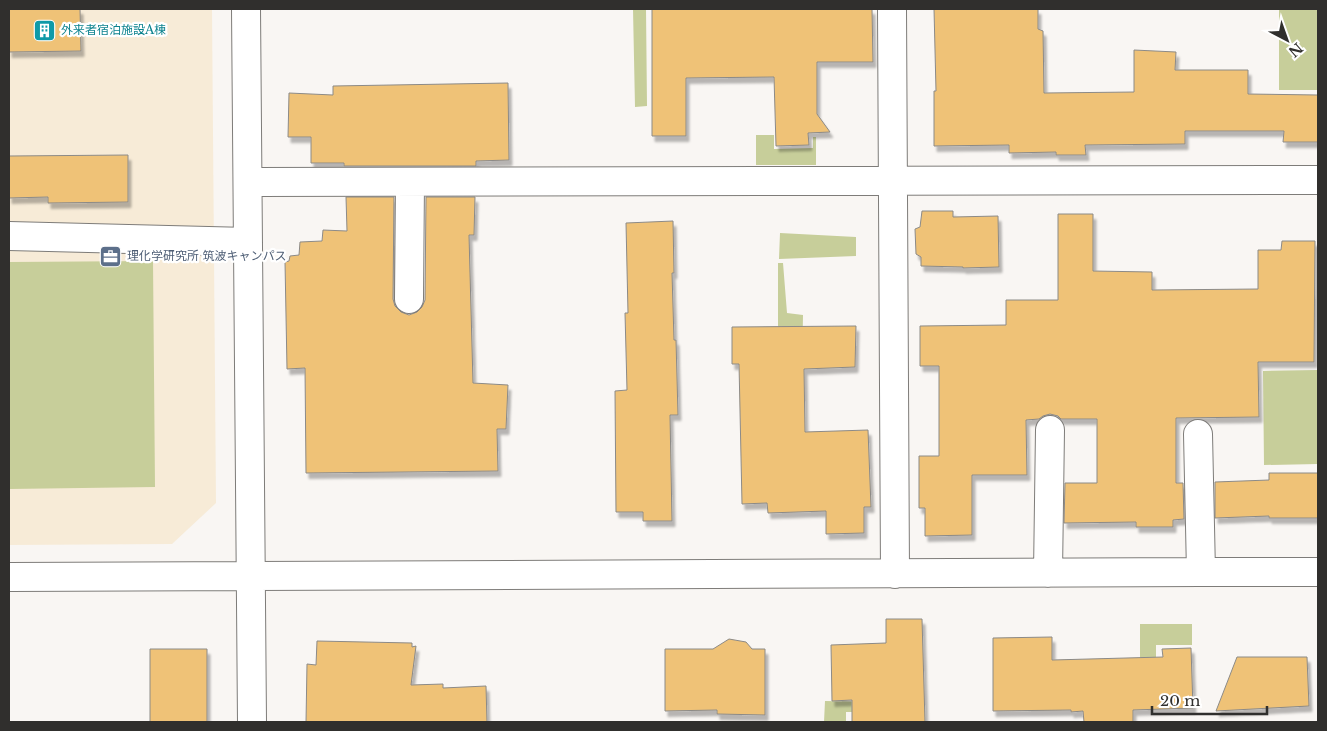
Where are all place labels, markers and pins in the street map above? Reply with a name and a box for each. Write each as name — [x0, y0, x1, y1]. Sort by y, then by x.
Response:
building icon: 外来者宿泊施設A棟 — [33, 18, 57, 42]
place label: 外来者宿泊施設A棟 — [61, 22, 166, 37]
office icon: 理化学研究所 筑波キャンパス — [99, 244, 123, 268]
place label: 理化学研究所 筑波キャンパス — [127, 248, 286, 263]

